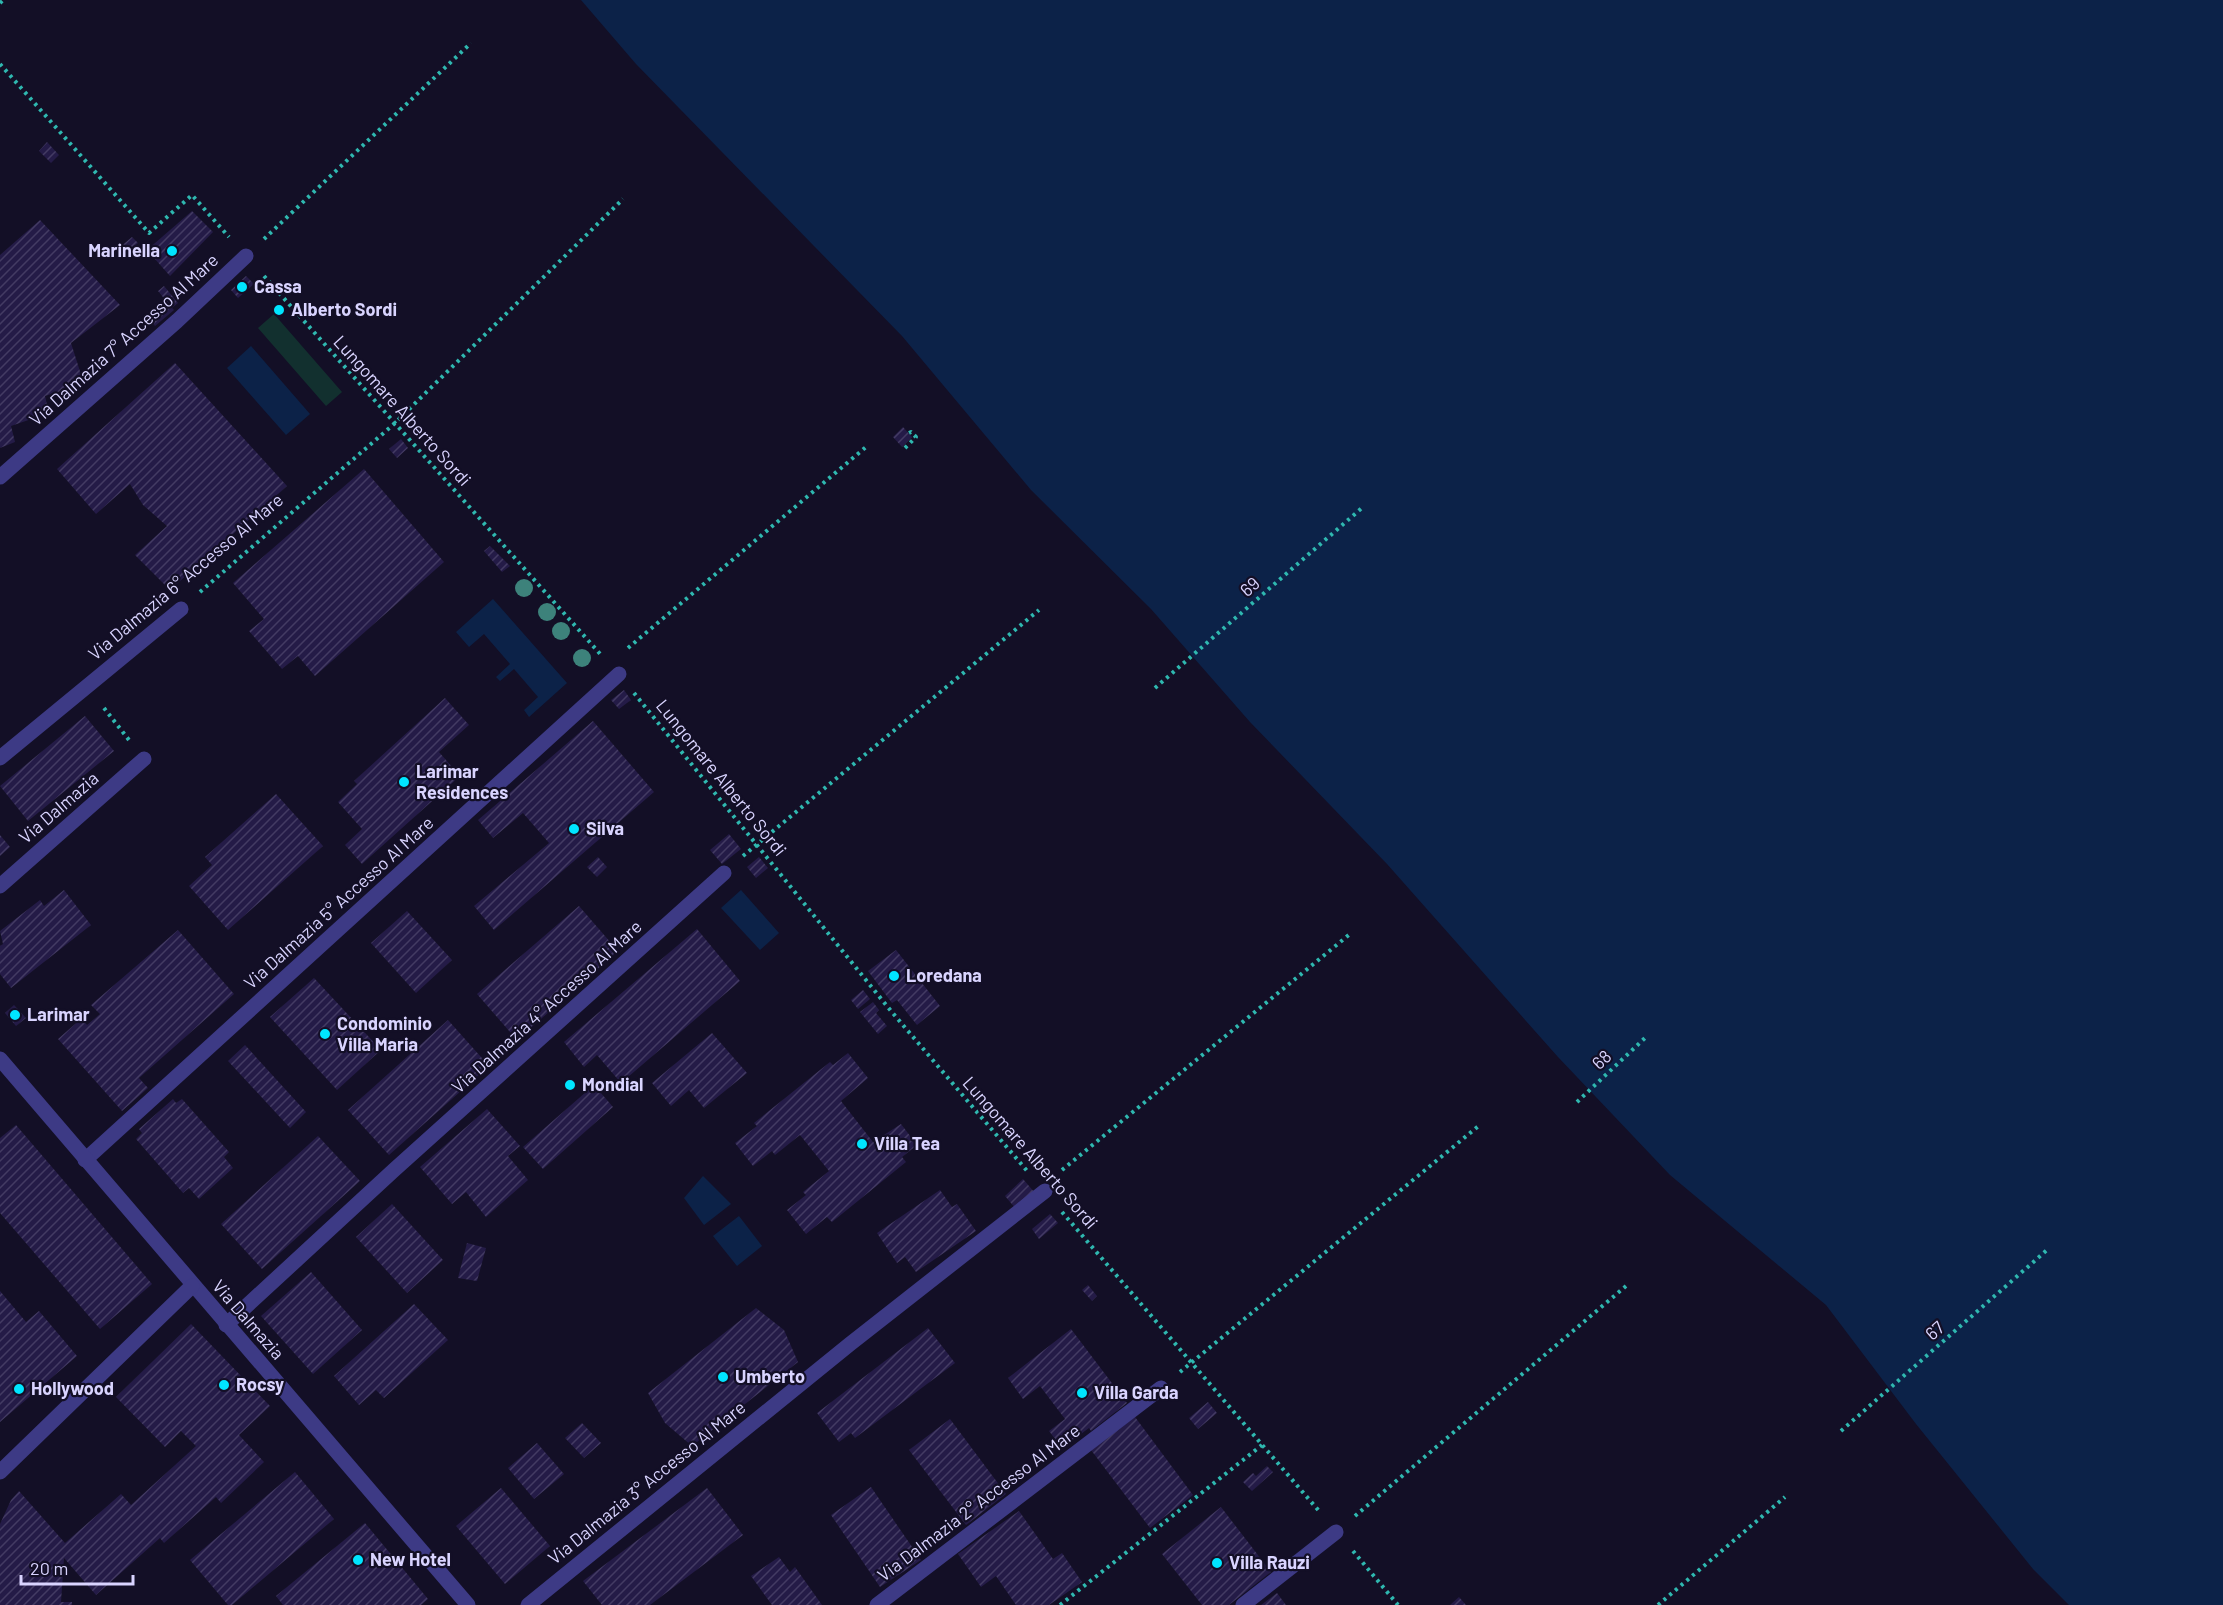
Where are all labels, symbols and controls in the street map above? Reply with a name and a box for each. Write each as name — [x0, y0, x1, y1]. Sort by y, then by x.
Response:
place label: Marinella — [88, 239, 160, 261]
marker: Marinella — [165, 244, 179, 258]
street label: Via Dalmazia 7° Accesso Al Mare — [24, 249, 222, 430]
place label: Cassa — [254, 275, 302, 297]
marker: Cassa — [235, 280, 249, 294]
place label: Alberto Sordi — [291, 298, 397, 320]
marker: Alberto Sordi — [272, 303, 286, 317]
street label: Lungomare Alberto Sordi — [329, 331, 476, 490]
street label: Via Dalmazia 6° Accesso Al Mare — [83, 488, 287, 664]
street label: 69 — [1235, 572, 1264, 601]
street label: Lungomare Alberto Sordi — [652, 695, 792, 860]
place label: Larimar Residences — [416, 760, 508, 803]
street label: Via Dalmazia — [14, 767, 103, 848]
marker: Larimar Residences — [397, 775, 411, 789]
street label: Via Dalmazia 5° Accesso Al Mare — [239, 811, 438, 993]
place label: Silva — [586, 817, 624, 839]
marker: Silva — [567, 822, 581, 836]
street label: Via Dalmazia 4° Accesso Al Mare — [447, 915, 646, 1097]
place label: Loredana — [906, 964, 982, 986]
marker: Loredana — [887, 969, 901, 983]
place label: Larimar — [27, 1003, 90, 1025]
marker: Larimar — [8, 1008, 22, 1022]
place label: Condominio Villa Maria — [337, 1012, 432, 1055]
marker: Condominio Villa Maria — [318, 1027, 332, 1041]
street label: 68 — [1587, 1045, 1616, 1074]
street label: Lungomare Alberto Sordi — [959, 1072, 1103, 1233]
place label: Mondial — [582, 1073, 643, 1095]
marker: Mondial — [563, 1078, 577, 1092]
place label: Villa Tea — [874, 1132, 940, 1154]
marker: Villa Tea — [855, 1137, 869, 1151]
street label: Via Dalmazia — [208, 1275, 289, 1364]
street label: 67 — [1920, 1316, 1949, 1344]
place label: Umberto — [735, 1365, 805, 1387]
marker: Umberto — [716, 1370, 730, 1384]
place label: Rocsy — [236, 1373, 284, 1395]
place label: Hollywood — [31, 1377, 114, 1399]
marker: Rocsy — [217, 1378, 231, 1392]
place label: Villa Garda — [1094, 1381, 1179, 1403]
marker: Hollywood — [12, 1382, 26, 1396]
marker: Villa Garda — [1075, 1386, 1089, 1400]
street label: Via Dalmazia 3° Accesso Al Mare — [543, 1396, 749, 1569]
street label: Via Dalmazia 2° Accesso Al Mare — [873, 1419, 1084, 1586]
scale bar — [21, 1548, 134, 1586]
place label: New Hotel — [370, 1548, 451, 1570]
place label: Villa Rauzi — [1229, 1551, 1310, 1573]
marker: New Hotel — [351, 1553, 365, 1567]
marker: Villa Rauzi — [1210, 1556, 1224, 1570]
text: 20 m — [30, 1557, 68, 1579]

